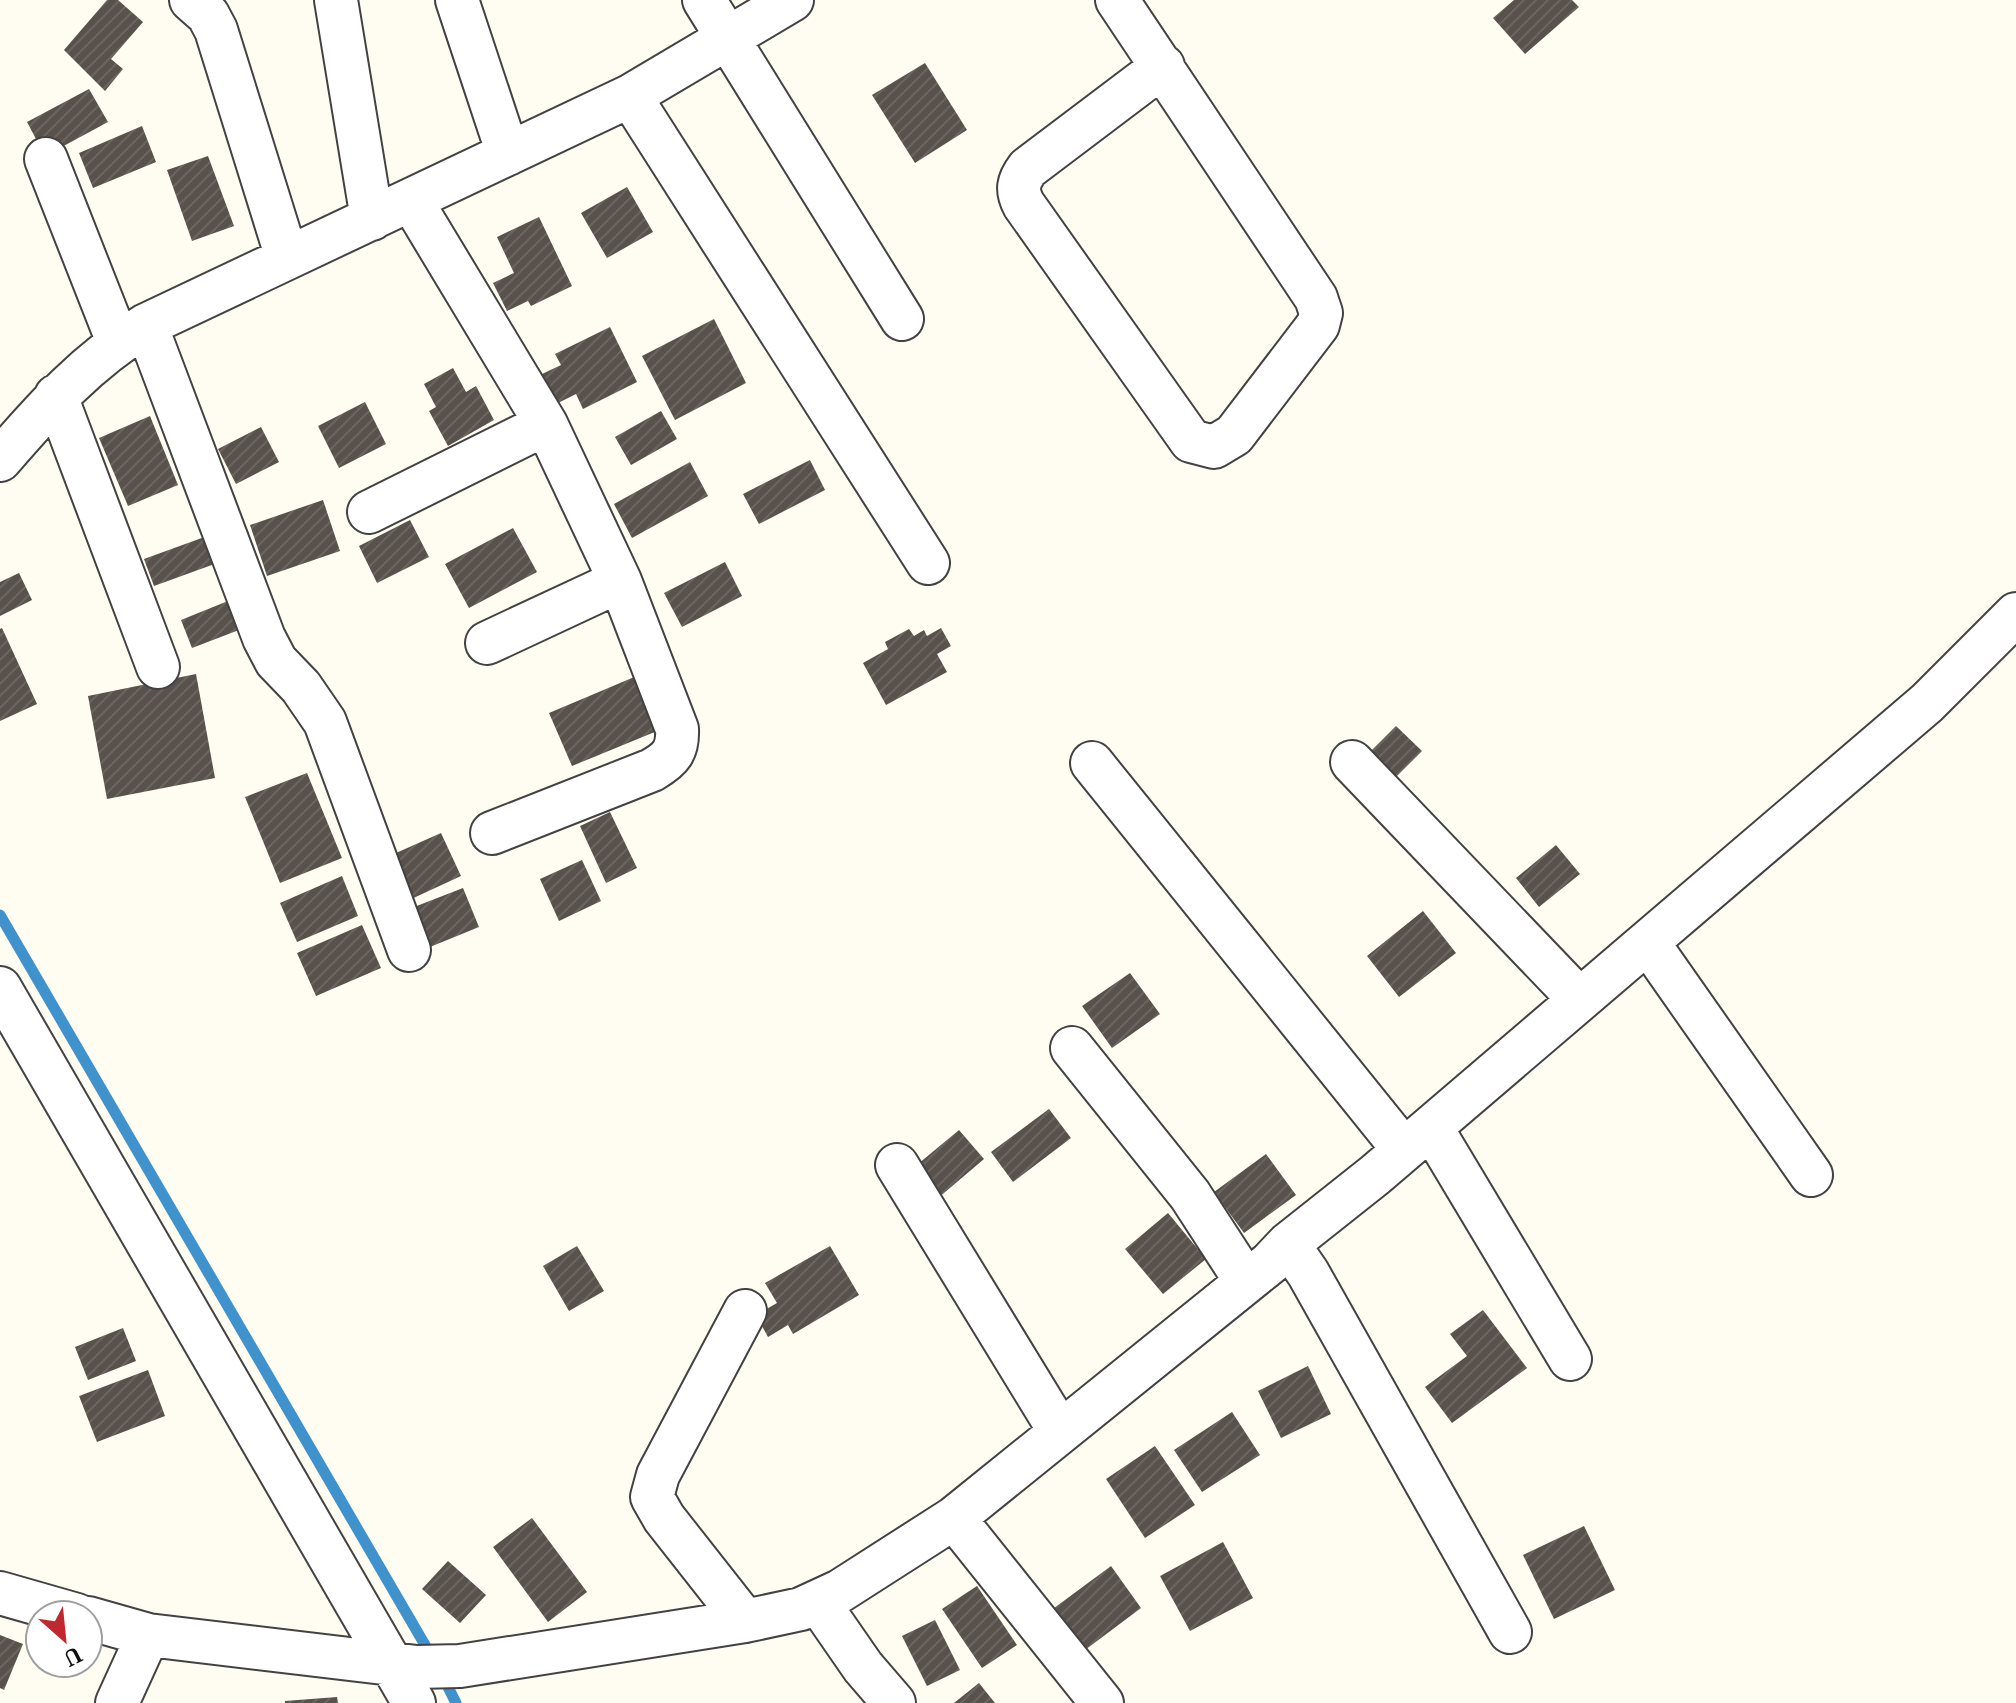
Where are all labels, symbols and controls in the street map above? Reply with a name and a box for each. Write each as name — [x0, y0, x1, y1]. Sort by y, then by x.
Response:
north arrow — [24, 1599, 104, 1679]
text: U — [59, 1641, 88, 1675]

